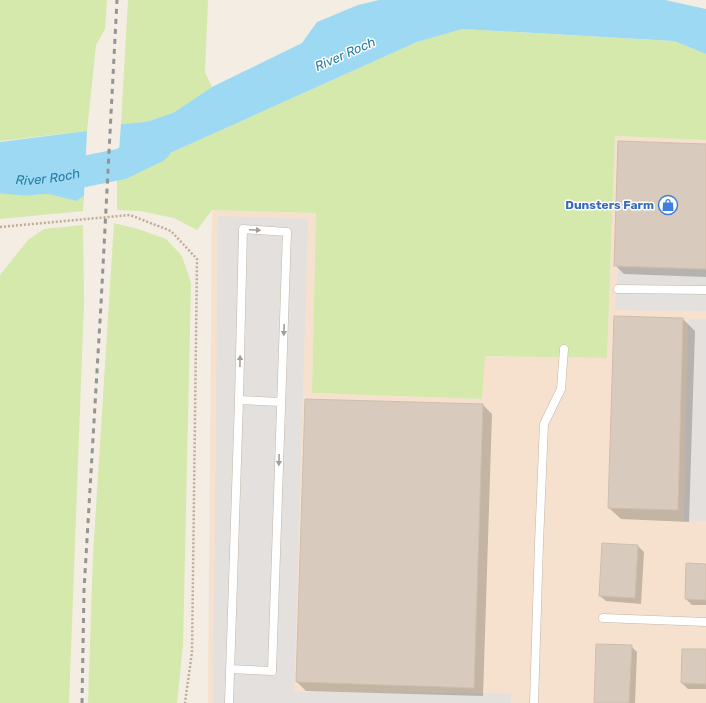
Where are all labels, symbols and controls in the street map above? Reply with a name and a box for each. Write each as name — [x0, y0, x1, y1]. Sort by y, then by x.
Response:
water label: River Roch — [312, 34, 378, 74]
water label: River Roch — [15, 165, 81, 188]
shop icon: Dunsters Farm — [657, 194, 679, 216]
place label: Dunsters Farm — [565, 198, 654, 212]
one-way arrow — [249, 227, 262, 233]
one-way arrow — [280, 324, 287, 336]
one-way arrow — [237, 354, 243, 367]
one-way arrow — [276, 454, 282, 467]

